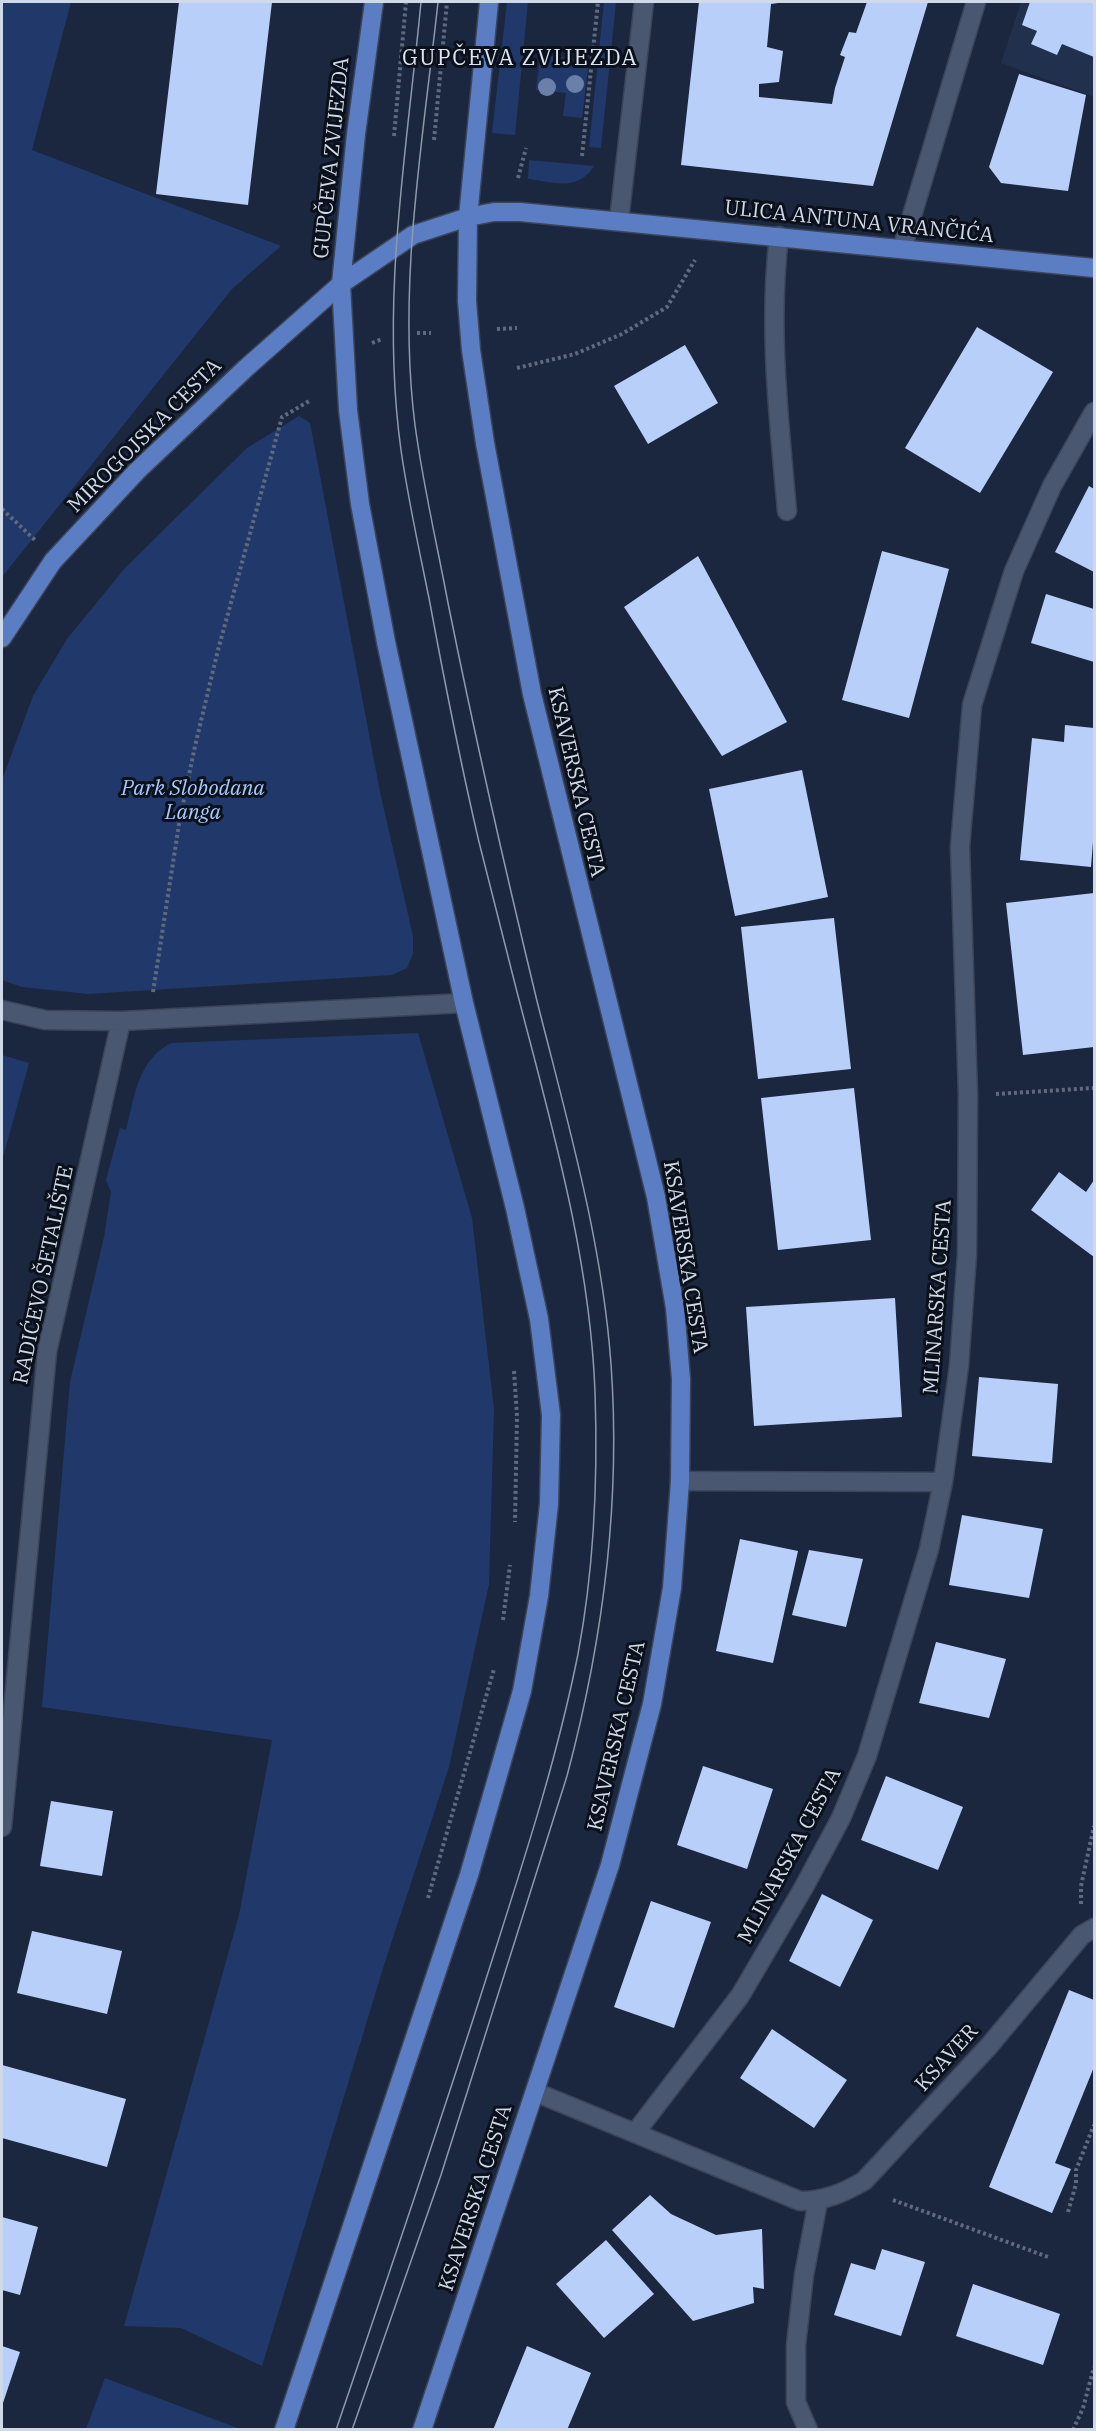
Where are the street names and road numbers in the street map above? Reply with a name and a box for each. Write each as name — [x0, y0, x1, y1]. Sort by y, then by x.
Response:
street label: GUPČEVA ZVIJEZDA — [309, 56, 355, 260]
street label: ULICA ANTUNA VRANČIĆA — [723, 195, 995, 249]
street label: MIROGOJSKA CESTA — [63, 354, 227, 518]
street label: KSAVERSKA CESTA — [542, 684, 610, 880]
street label: KSAVERSKA CESTA — [657, 1159, 713, 1355]
street label: RADIĆEVO ŠETALIŠTE — [9, 1163, 79, 1387]
street label: MLINARSKA CESTA — [919, 1199, 957, 1395]
street label: KSAVERSKA CESTA — [583, 1638, 651, 1834]
street label: MLINARSKA CESTA — [733, 1764, 847, 1948]
street label: KSAVER — [910, 2019, 984, 2097]
street label: KSAVERSKA CESTA — [434, 2102, 518, 2294]

